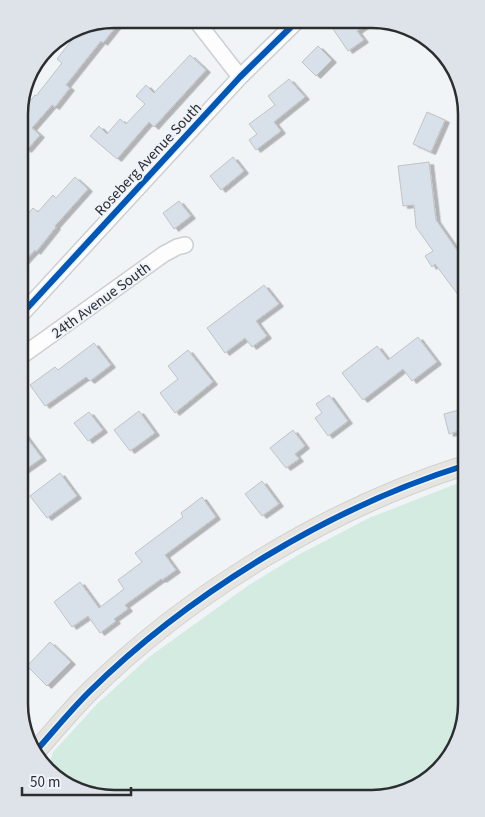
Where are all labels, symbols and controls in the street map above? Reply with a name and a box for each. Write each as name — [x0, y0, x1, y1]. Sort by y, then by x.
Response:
street label: Roseberg Avenue South — [90, 98, 207, 221]
street label: 24th Avenue South — [47, 257, 155, 344]
scale bar — [22, 764, 131, 796]
text: 50 m — [30, 772, 60, 793]

